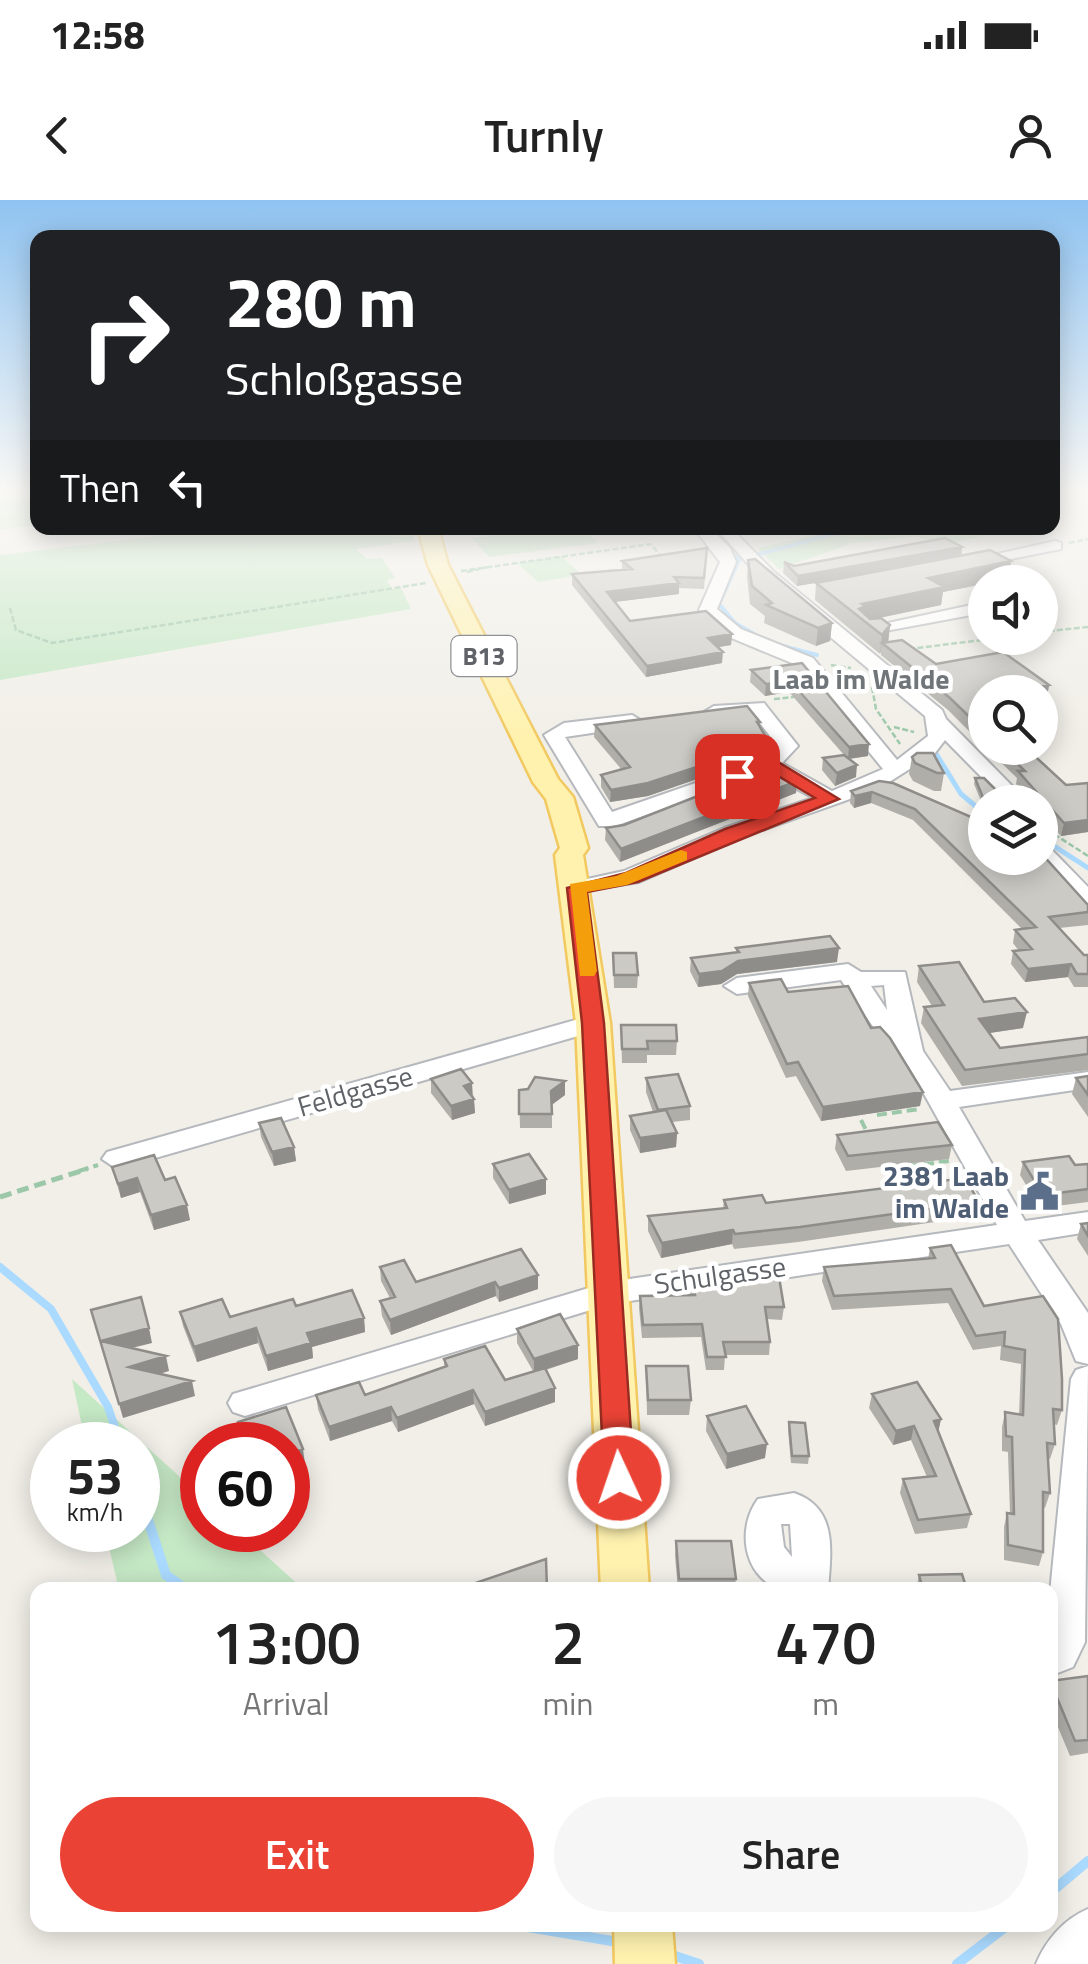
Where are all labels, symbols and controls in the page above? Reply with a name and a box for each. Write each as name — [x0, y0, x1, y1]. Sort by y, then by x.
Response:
text: 12:58 — [50, 6, 145, 64]
text: Turnly — [484, 101, 604, 169]
icon: back — [30, 108, 85, 163]
icon: person — [1003, 108, 1058, 163]
text: 280 m — [225, 248, 417, 354]
icon: right — [60, 270, 190, 400]
text: Schloßgasse — [225, 344, 463, 412]
text: Then — [60, 459, 140, 517]
icon: left — [160, 460, 215, 515]
map controls — [968, 565, 1058, 875]
button: sound — [968, 565, 1058, 655]
road number: B13 — [452, 636, 516, 676]
district label: Laab im Walde — [772, 657, 950, 700]
button: search — [968, 675, 1058, 765]
pin — [695, 734, 780, 819]
icon: arrive — [710, 749, 765, 804]
button: layers — [968, 785, 1058, 875]
street label: Feldgasse — [292, 1054, 418, 1127]
place label: 2381 Laab im Walde — [883, 1154, 1009, 1229]
public building icon: 2381 Laab im Walde — [1018, 1171, 1060, 1213]
street label: Schulgasse — [651, 1244, 788, 1305]
speed limit sign: 60 — [180, 1422, 310, 1552]
position arrow — [567, 1426, 671, 1530]
text: 53 — [67, 1437, 123, 1513]
text: km/h — [67, 1493, 123, 1531]
text: 13:00 — [212, 1596, 361, 1687]
text: 2 — [551, 1596, 585, 1687]
text: 470 — [775, 1596, 876, 1687]
text: Arrival — [243, 1679, 330, 1727]
text: min — [542, 1679, 593, 1727]
text: m — [812, 1679, 839, 1727]
button: Exit — [60, 1797, 534, 1912]
button: Share — [554, 1797, 1028, 1912]

